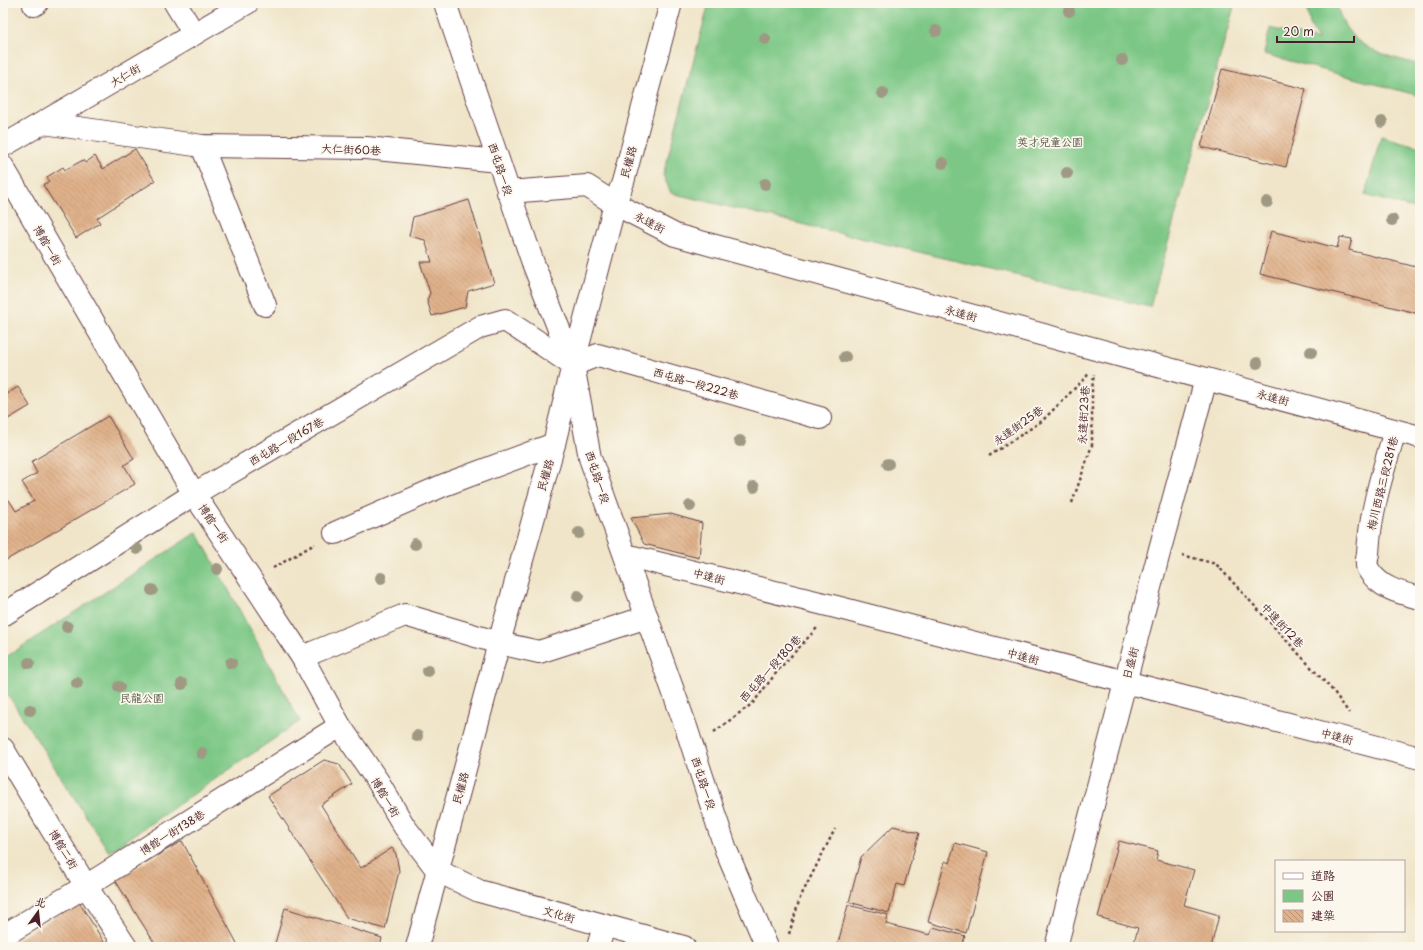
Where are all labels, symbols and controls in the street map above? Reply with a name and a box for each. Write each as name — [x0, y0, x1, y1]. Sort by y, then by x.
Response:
scale bar — [1277, 18, 1354, 44]
text: 20 m — [1283, 22, 1314, 40]
street label: 大仁街 — [106, 59, 144, 91]
park label: 英才兒童公園 — [1017, 133, 1083, 150]
street label: 大仁街60巷 — [321, 139, 381, 159]
street label: 西屯路一段 — [484, 140, 518, 198]
street label: 民權路 — [616, 144, 640, 180]
street label: 永達街 — [631, 207, 669, 238]
street label: 博館一街 — [30, 222, 67, 269]
street label: 永達街 — [943, 301, 980, 326]
street label: 西屯路一段222巷 — [651, 363, 741, 403]
street label: 永達街23巷 — [1073, 385, 1093, 445]
street label: 永達街 — [1255, 385, 1292, 410]
street label: 永達街25巷 — [989, 401, 1047, 449]
street label: 西屯路一段167巷 — [245, 413, 327, 469]
street label: 梅川西路三段281巷 — [1362, 434, 1402, 532]
street label: 西屯路一段 — [581, 448, 615, 506]
street label: 民權路 — [532, 457, 558, 493]
street label: 博館一街 — [195, 500, 234, 547]
street label: 中達街 — [691, 564, 728, 588]
street label: 中達街12巷 — [1257, 598, 1309, 652]
street label: 西屯路一段180巷 — [735, 630, 805, 706]
street label: 中達街 — [1005, 644, 1042, 669]
street label: 日盛街 — [1118, 644, 1142, 681]
park label: 民龍公園 — [120, 689, 164, 706]
street label: 中達街 — [1319, 724, 1356, 748]
street label: 西屯路一段 — [687, 754, 721, 812]
street label: 民權路 — [448, 770, 472, 806]
street label: 博館一街 — [367, 774, 405, 821]
street label: 博館一街138巷 — [136, 805, 208, 859]
street label: 博館二街 — [45, 826, 83, 873]
legend — [1275, 860, 1405, 932]
text: 道路 — [1311, 866, 1335, 884]
text: 公園 — [1311, 886, 1335, 904]
north arrow — [18, 892, 58, 932]
text: 北 — [33, 892, 48, 911]
street label: 文化街 — [541, 901, 578, 927]
text: 建築 — [1311, 906, 1335, 924]

